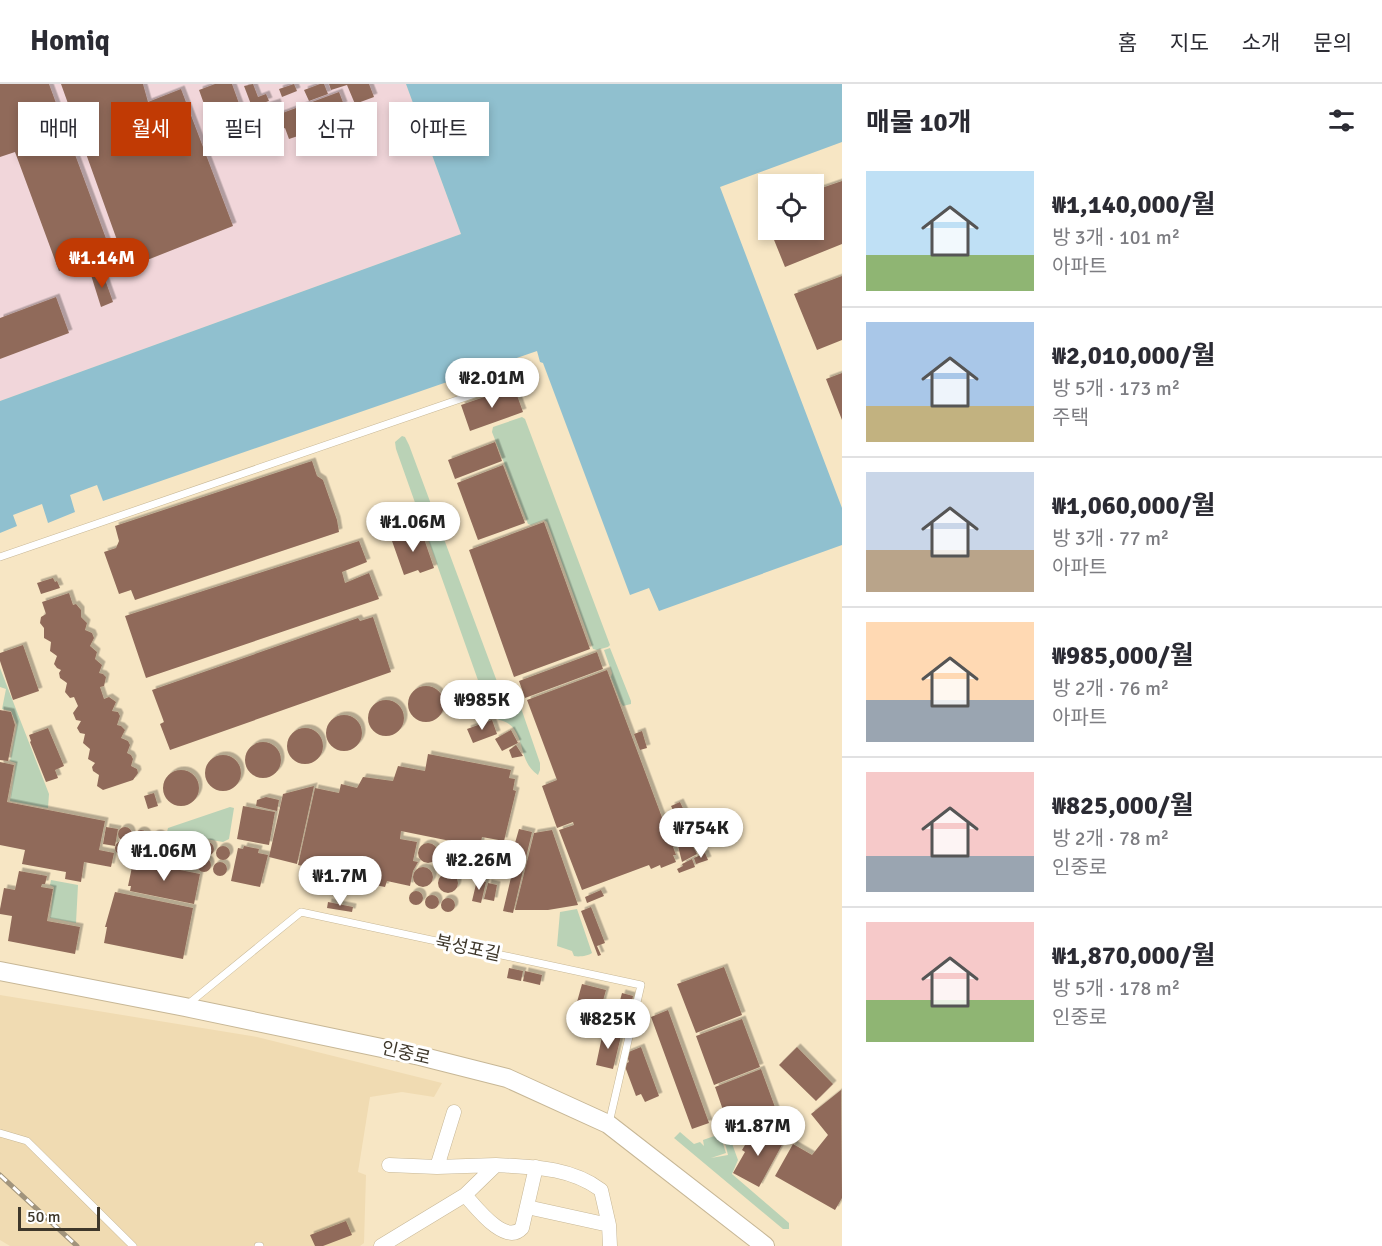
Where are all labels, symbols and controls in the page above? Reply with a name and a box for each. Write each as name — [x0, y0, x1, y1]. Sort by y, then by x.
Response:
text: Homiq — [30, 24, 110, 58]
text: 홈 — [1118, 30, 1137, 56]
text: 지도 — [1170, 30, 1209, 56]
text: 소개 — [1242, 30, 1280, 56]
text: 문의 — [1313, 30, 1352, 56]
chip: 매매 — [18, 102, 99, 156]
chip: 월세 — [111, 102, 191, 156]
chip: 필터 — [203, 102, 284, 156]
chip: 신규 — [296, 102, 377, 156]
chip: 아파트 — [389, 102, 489, 156]
icon: filters — [1325, 104, 1358, 137]
text: 매물 10개 — [866, 107, 972, 139]
map controls — [758, 174, 824, 240]
button: locate — [758, 174, 824, 240]
text: ₩1,140,000/월 — [1052, 189, 1215, 221]
icon: home — [914, 195, 986, 267]
text: 방 3개 · 101 m² — [1052, 225, 1180, 250]
pin: ₩1.14M — [53, 238, 151, 289]
text: ₩1.14M — [69, 245, 135, 270]
text: 아파트 — [1052, 254, 1107, 279]
text: ₩2,010,000/월 — [1052, 340, 1215, 372]
icon: home — [914, 346, 986, 418]
pin: ₩2.01M — [443, 358, 541, 409]
text: ₩2.01M — [459, 365, 525, 390]
text: 방 5개 · 173 m² — [1052, 376, 1180, 401]
text: 주택 — [1052, 405, 1089, 430]
text: ₩1,060,000/월 — [1052, 490, 1215, 522]
icon: home — [914, 496, 986, 568]
pin: ₩1.06M — [364, 502, 462, 553]
text: ₩1.06M — [380, 509, 446, 534]
text: 방 3개 · 77 m² — [1052, 526, 1169, 551]
text: 아파트 — [1052, 555, 1107, 580]
text: ₩985,000/월 — [1052, 640, 1194, 672]
icon: home — [914, 646, 986, 718]
text: 방 2개 · 76 m² — [1052, 676, 1169, 701]
pin: ₩985K — [440, 680, 524, 731]
text: ₩985K — [454, 687, 510, 712]
text: 아파트 — [1052, 705, 1107, 730]
text: ₩825,000/월 — [1052, 790, 1194, 822]
icon: home — [914, 796, 986, 868]
pin: ₩754K — [659, 808, 743, 859]
text: ₩754K — [673, 815, 729, 840]
text: 방 2개 · 78 m² — [1052, 826, 1169, 851]
pin: ₩1.06M — [115, 831, 213, 882]
text: ₩1.06M — [131, 838, 197, 863]
pin: ₩2.26M — [430, 840, 528, 891]
text: ₩2.26M — [446, 847, 512, 872]
text: 인중로 — [1052, 855, 1107, 880]
pin: ₩1.7M — [298, 856, 382, 907]
text: ₩1.7M — [313, 863, 367, 888]
street label: 북성포길 — [433, 930, 503, 966]
text: ₩1,870,000/월 — [1052, 940, 1215, 972]
icon: home — [914, 946, 986, 1018]
text: 방 5개 · 178 m² — [1052, 976, 1180, 1001]
pin: ₩825K — [566, 999, 650, 1050]
text: 인중로 — [1052, 1005, 1107, 1030]
text: ₩825K — [580, 1006, 636, 1031]
street label: 인중로 — [379, 1037, 433, 1069]
pin: ₩1.87M — [709, 1106, 807, 1157]
text: ₩1.87M — [725, 1113, 791, 1138]
scale bar — [18, 1204, 100, 1232]
text: 50 m — [27, 1207, 61, 1227]

